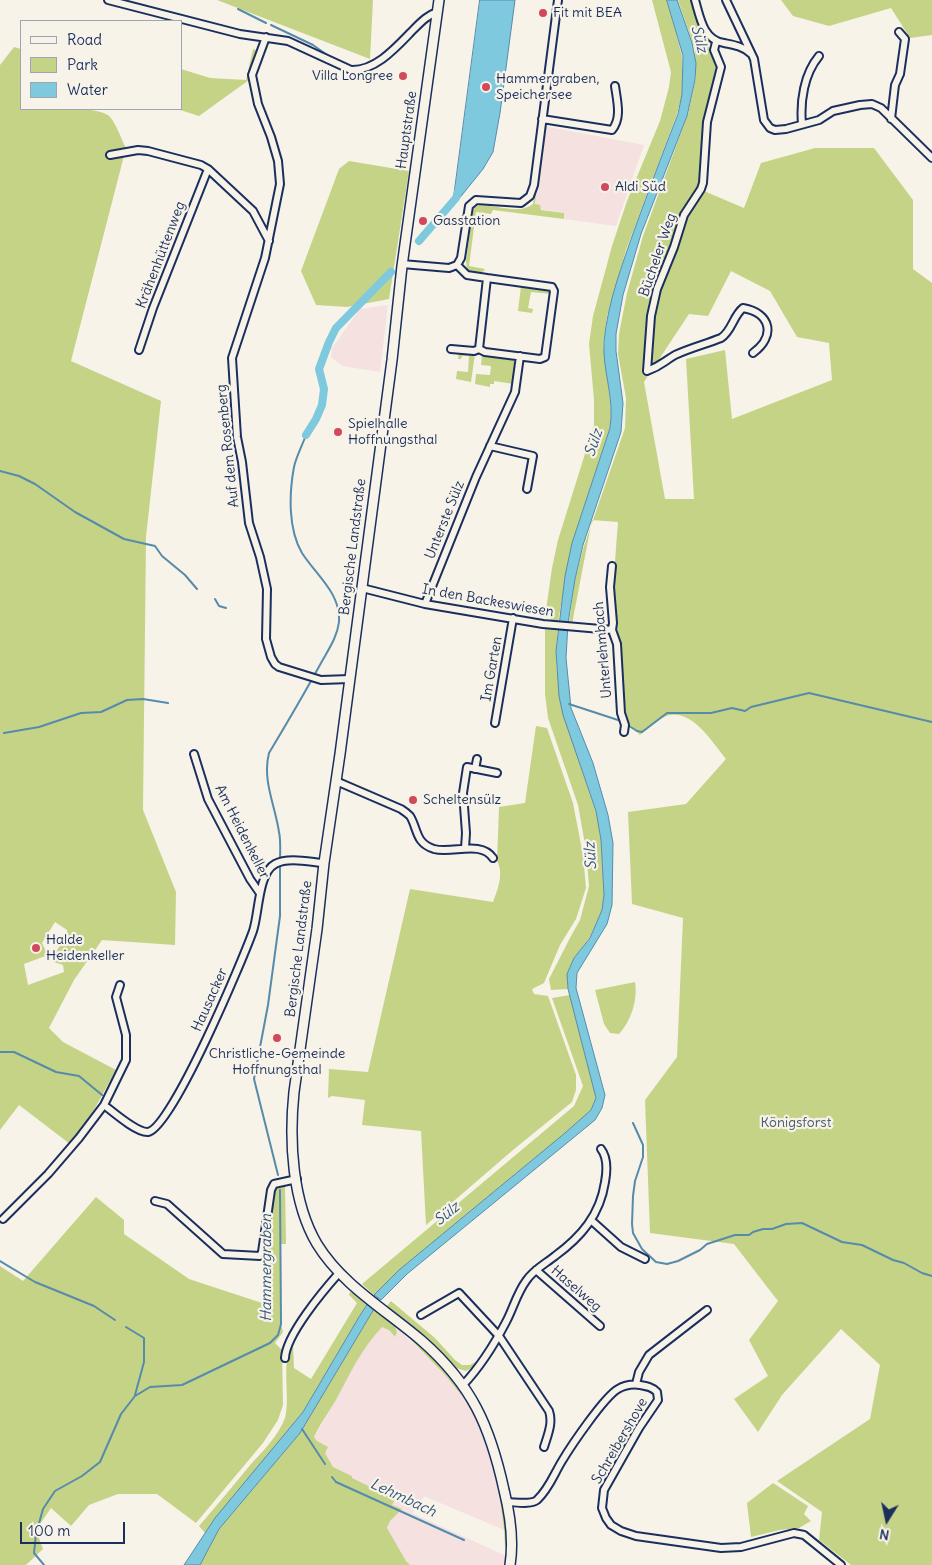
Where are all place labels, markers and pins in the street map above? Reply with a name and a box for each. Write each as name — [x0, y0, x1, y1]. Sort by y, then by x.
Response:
place label: Fit mit BEA — [553, 5, 622, 21]
marker: Fit mit BEA — [537, 7, 549, 19]
place label: Villa Longree — [312, 68, 393, 84]
marker: Villa Longree — [397, 70, 409, 82]
place label: Hammergraben, Speichersee — [496, 71, 599, 104]
marker: Hammergraben, Speichersee — [480, 81, 492, 93]
place label: Aldi Süd — [615, 179, 666, 195]
marker: Aldi Süd — [599, 181, 611, 193]
place label: Gasstation — [433, 213, 500, 229]
marker: Gasstation — [417, 215, 429, 227]
place label: Spielhalle Hoffnungsthal — [348, 416, 437, 448]
marker: Spielhalle Hoffnungsthal — [332, 426, 344, 438]
place label: Scheltensülz — [423, 792, 501, 808]
marker: Scheltensülz — [407, 794, 419, 806]
place label: Halde Heidenkeller — [46, 932, 125, 964]
marker: Halde Heidenkeller — [30, 942, 42, 954]
marker: Christliche-Gemeinde Hoffnungsthal — [271, 1032, 283, 1044]
place label: Christliche-Gemeinde Hoffnungsthal — [209, 1046, 345, 1078]

